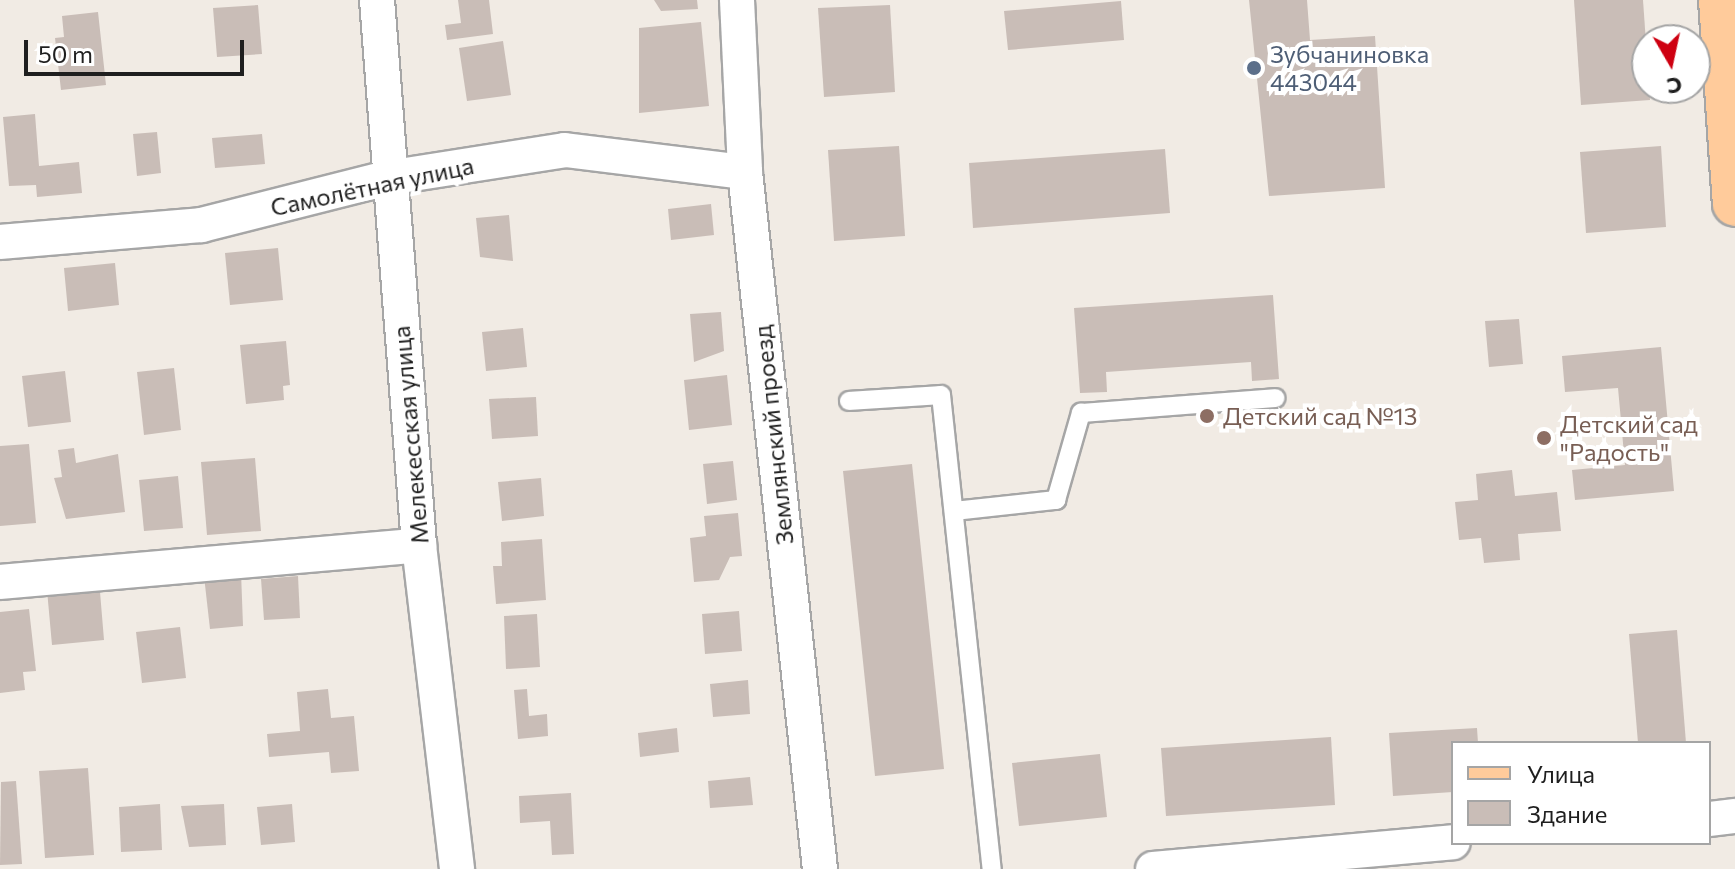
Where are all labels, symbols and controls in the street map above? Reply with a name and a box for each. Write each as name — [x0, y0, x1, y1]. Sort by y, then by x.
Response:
scale bar — [28, 24, 248, 74]
north arrow — [1631, 24, 1711, 104]
text: 50 m — [38, 39, 93, 68]
place label: Зубчаниновка 443044 — [1270, 40, 1429, 96]
marker: Зубчаниновка 443044 — [1245, 59, 1263, 77]
text: С — [1665, 72, 1684, 101]
street label: Самолётная улица — [268, 150, 476, 222]
street label: Землянский проезд — [747, 324, 799, 546]
street label: Мелекесская улица — [386, 325, 434, 545]
place label: Детский сад №13 — [1223, 402, 1417, 430]
marker: Детский сад №13 — [1198, 407, 1216, 425]
place label: Детский сад "Радость" — [1560, 410, 1698, 466]
marker: Детский сад "Радость" — [1535, 429, 1553, 447]
legend — [1451, 741, 1711, 845]
text: Улица — [1527, 759, 1595, 788]
text: Здание — [1527, 799, 1607, 828]

